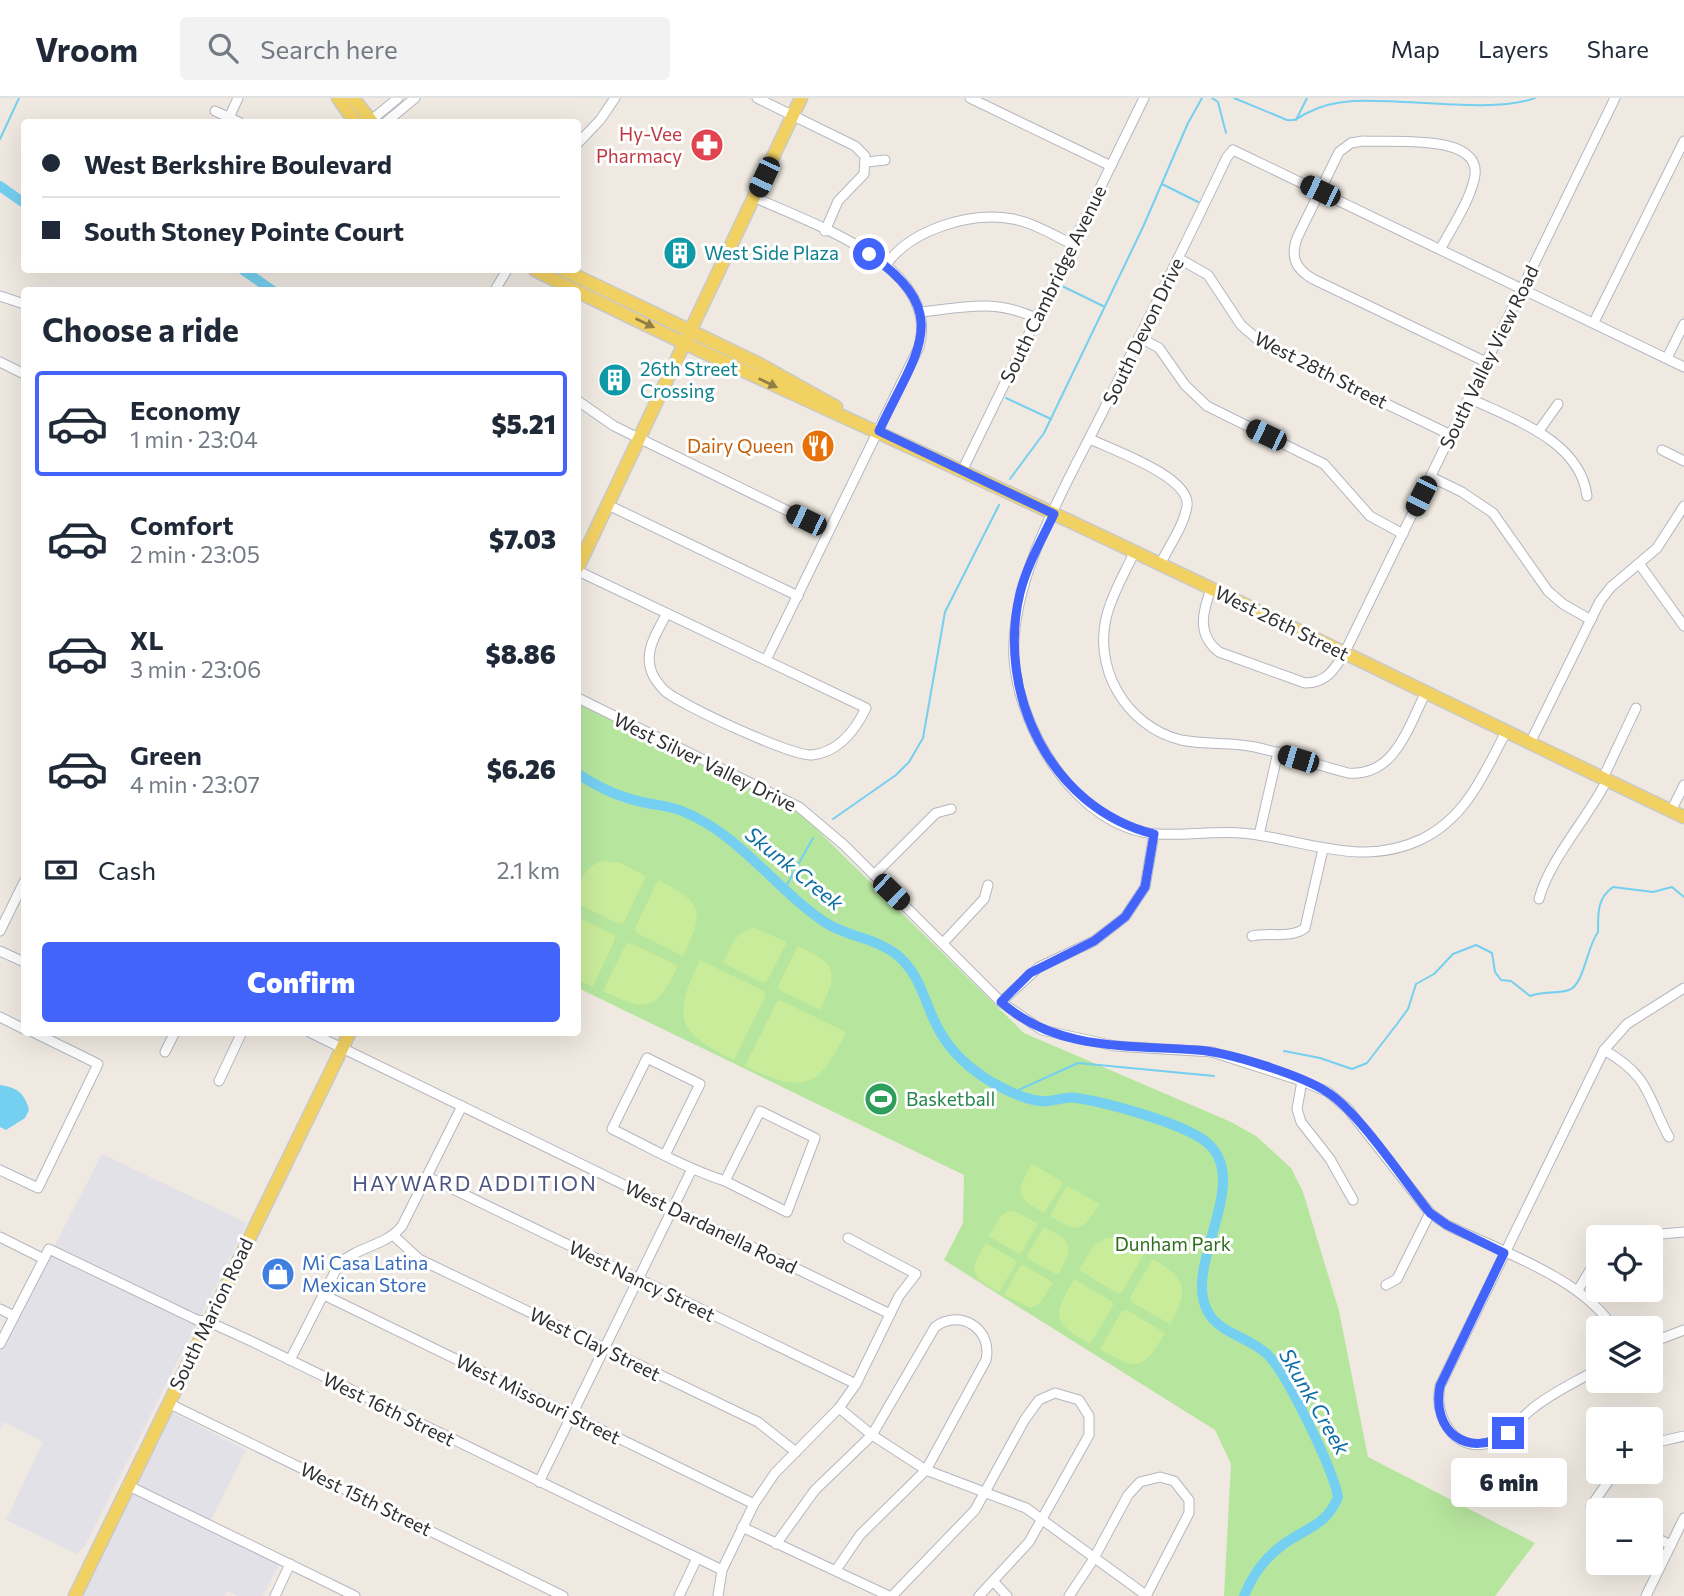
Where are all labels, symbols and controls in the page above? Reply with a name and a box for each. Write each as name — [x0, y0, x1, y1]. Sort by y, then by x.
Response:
search box — [180, 17, 670, 80]
text: Vroom — [35, 28, 138, 69]
icon: search — [204, 29, 242, 67]
text: Search here — [260, 33, 398, 64]
text: Map — [1391, 34, 1440, 63]
text: Layers — [1478, 34, 1549, 63]
text: Share — [1587, 34, 1649, 63]
place label: Hy-Vee Pharmacy — [596, 122, 682, 167]
pharmacy icon: Hy-Vee Pharmacy — [688, 126, 726, 164]
text: West Berkshire Boulevard — [84, 148, 392, 179]
car — [746, 154, 783, 200]
car — [1297, 172, 1344, 210]
street label: South Cambridge Avenue — [995, 181, 1110, 386]
text: South Stoney Pointe Court — [84, 215, 404, 246]
building icon: West Side Plaza — [661, 234, 699, 272]
route start — [853, 238, 885, 270]
place label: West Side Plaza — [704, 241, 839, 264]
street label: South Devon Drive — [1097, 254, 1188, 408]
street label: South Valley View Road — [1434, 261, 1543, 452]
text: Choose a ride — [42, 309, 239, 349]
one-way arrow — [635, 317, 655, 329]
street label: West 28th Street — [1251, 326, 1392, 413]
place label: 26th Street Crossing — [640, 357, 738, 402]
building icon: 26th Street Crossing — [596, 361, 634, 399]
one-way arrow — [758, 378, 778, 389]
icon: car — [46, 392, 109, 455]
text: Economy — [130, 394, 241, 425]
text: $5.21 — [491, 408, 556, 439]
car — [1243, 416, 1290, 454]
text: 1 min · 23:04 — [130, 425, 258, 453]
restaurant icon: Dairy Queen — [799, 427, 837, 465]
place label: Dairy Queen — [687, 434, 794, 457]
car — [1403, 473, 1440, 519]
car — [783, 501, 830, 539]
icon: car — [46, 507, 109, 570]
text: Comfort — [130, 509, 233, 540]
text: $7.03 — [489, 523, 556, 554]
text: 2 min · 23:05 — [130, 540, 260, 568]
street label: West 26th Street — [1212, 580, 1353, 665]
icon: car — [46, 622, 109, 685]
text: XL — [130, 624, 164, 655]
text: $8.86 — [486, 638, 556, 669]
text: 3 min · 23:06 — [130, 655, 261, 683]
street label: West Silver Valley Drive — [610, 707, 800, 816]
icon: car — [46, 737, 109, 800]
text: Green — [130, 739, 202, 770]
car — [1275, 743, 1322, 775]
text: $6.26 — [487, 753, 556, 784]
text: 4 min · 23:07 — [130, 770, 260, 798]
water label: Skunk Creek — [741, 821, 849, 915]
icon: cash — [42, 851, 80, 889]
text: Cash — [98, 854, 156, 885]
text: 2.1 km — [497, 856, 560, 884]
car — [869, 870, 914, 914]
button: Confirm — [42, 942, 560, 1022]
sports icon: Basketball — [862, 1080, 900, 1118]
place label: Basketball — [906, 1087, 995, 1110]
district label: HAYWARD ADDITION — [352, 1170, 598, 1195]
street label: West Dardanella Road — [621, 1175, 801, 1278]
map controls — [1586, 1225, 1663, 1575]
button: locate — [1586, 1225, 1663, 1302]
park label: Dunham Park — [1115, 1232, 1231, 1255]
street label: South Marion Road — [164, 1234, 257, 1393]
street label: West Nancy Street — [565, 1235, 719, 1326]
place label: Mi Casa Latina Mexican Store — [302, 1251, 428, 1296]
shop icon: Mi Casa Latina Mexican Store — [259, 1255, 297, 1293]
street label: West Clay Street — [526, 1302, 665, 1385]
button: layers — [1586, 1316, 1663, 1393]
water label: Skunk Creek — [1275, 1344, 1356, 1459]
street label: West Missouri Street — [452, 1349, 624, 1448]
street label: West 16th Street — [320, 1367, 459, 1450]
button: + — [1586, 1407, 1663, 1484]
route end — [1492, 1417, 1524, 1449]
street label: West 15th Street — [297, 1457, 436, 1540]
callout: 6 min — [1450, 1458, 1566, 1506]
text: 6 min — [1480, 1468, 1538, 1496]
button: − — [1586, 1498, 1663, 1575]

